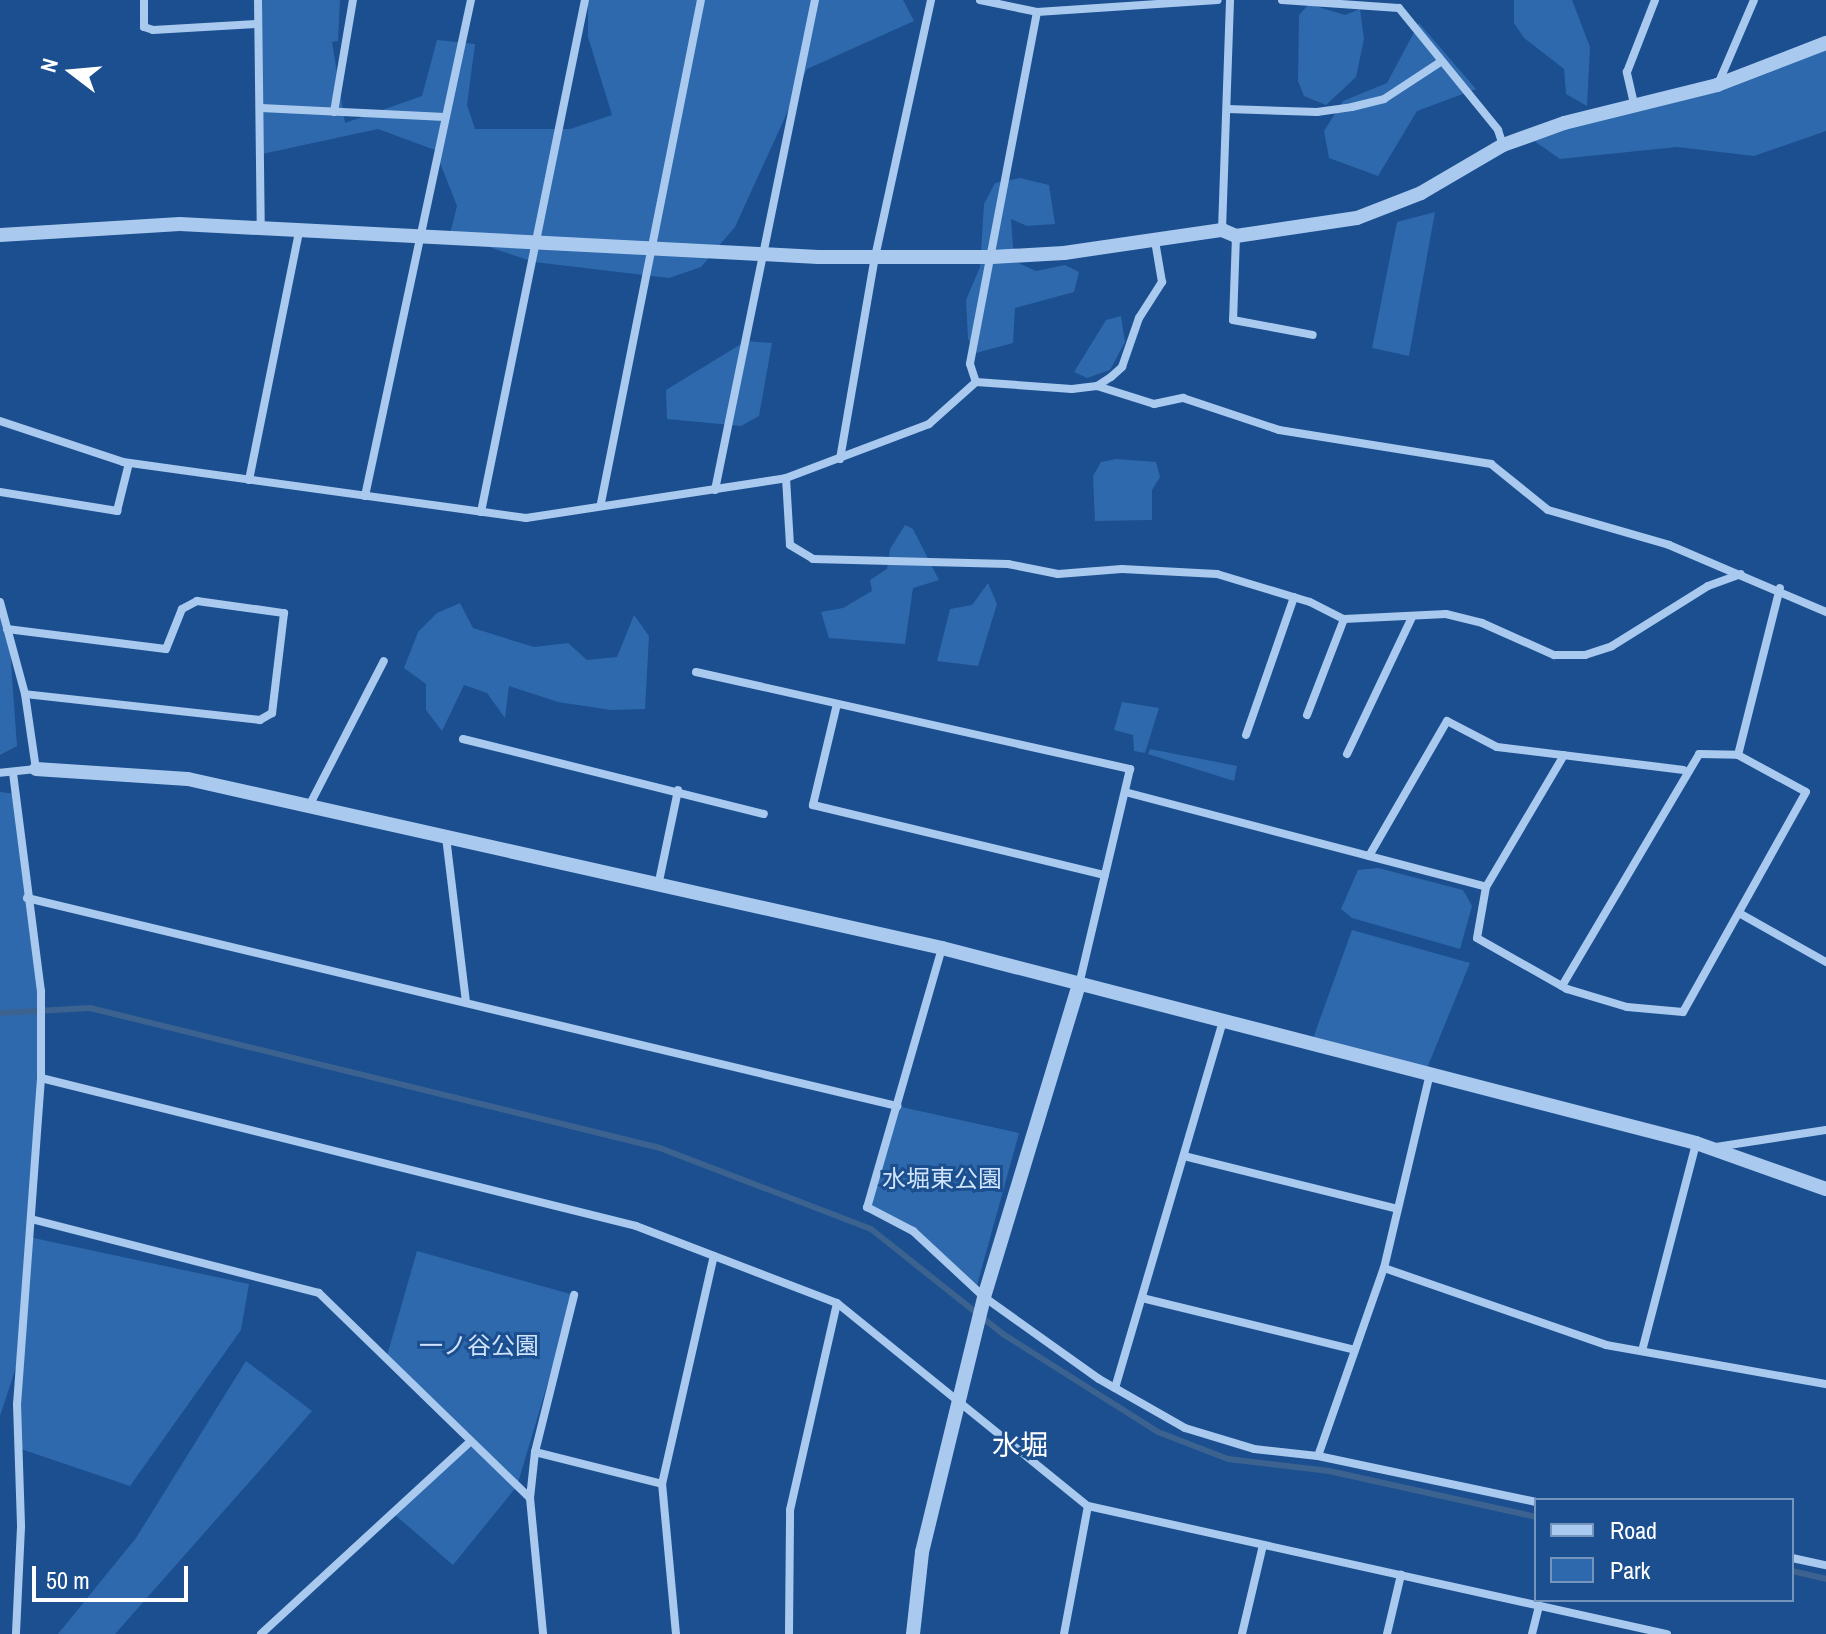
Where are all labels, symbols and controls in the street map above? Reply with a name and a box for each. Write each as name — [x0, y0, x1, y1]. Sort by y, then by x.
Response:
north arrow — [32, 32, 112, 112]
text: N — [33, 55, 65, 76]
park label: 水堀東公園 — [882, 1165, 1002, 1193]
park label: 一ノ谷公園 — [419, 1332, 539, 1360]
district label: 水堀 — [992, 1428, 1048, 1462]
legend — [1534, 1498, 1794, 1602]
text: Road — [1610, 1514, 1657, 1546]
scale bar — [36, 1550, 192, 1600]
text: Park — [1610, 1554, 1650, 1586]
text: 50 m — [46, 1564, 90, 1596]

